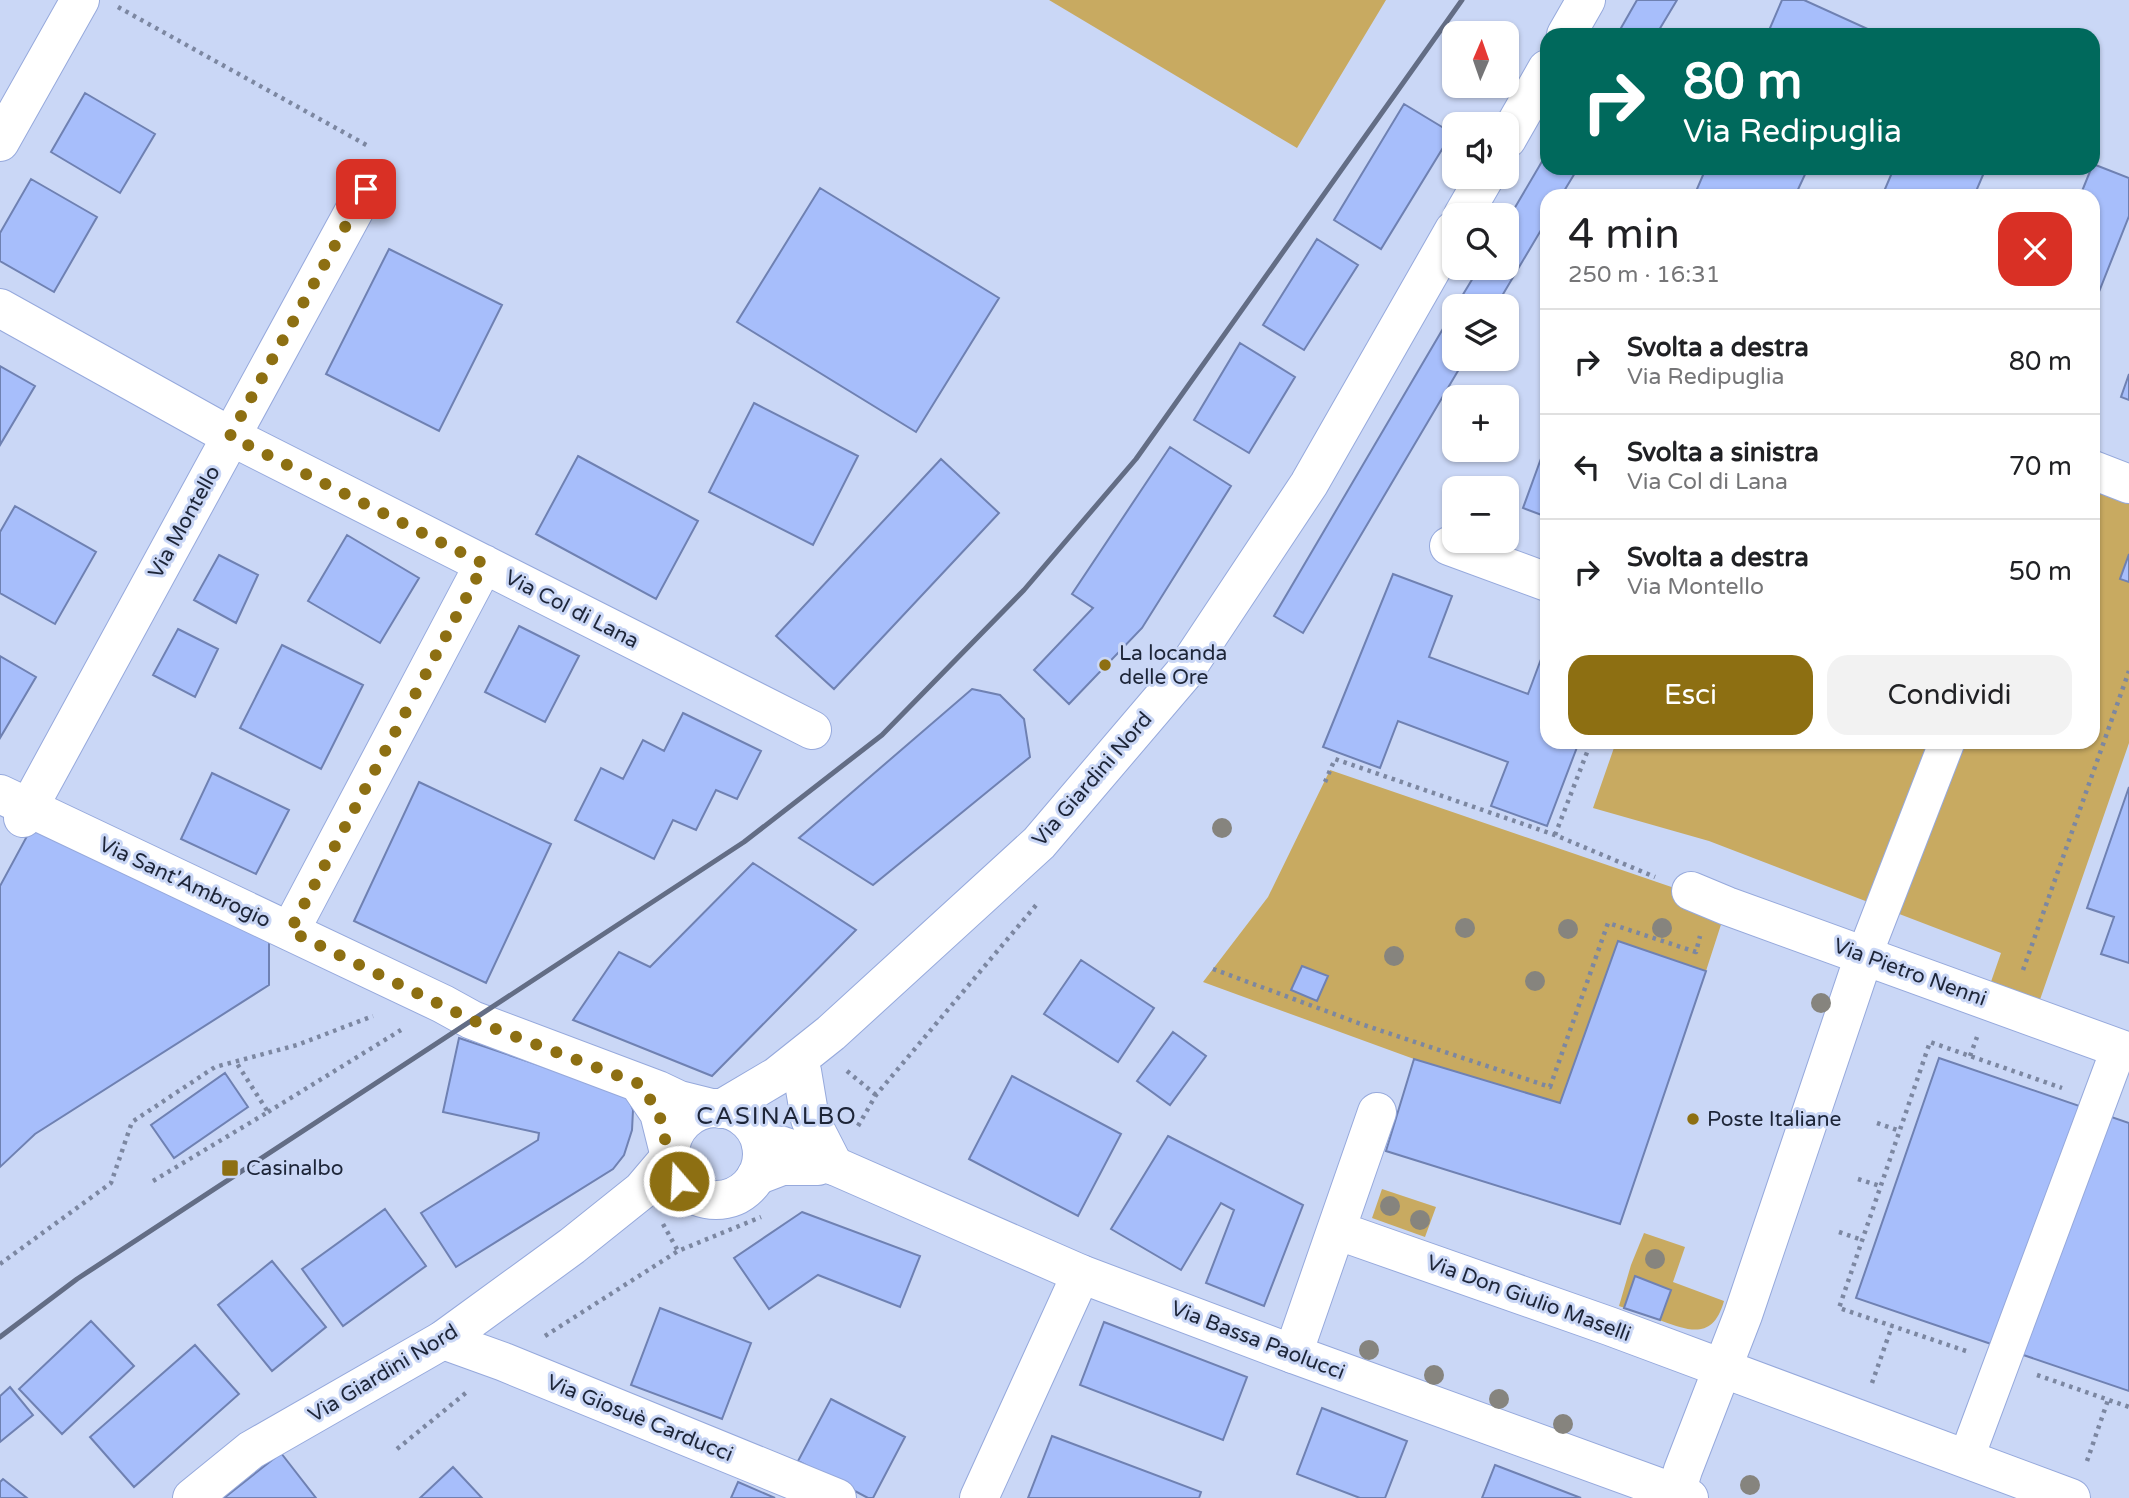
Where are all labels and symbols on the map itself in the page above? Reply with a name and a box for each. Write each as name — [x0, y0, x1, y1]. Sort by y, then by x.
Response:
north arrow — [1442, 21, 1519, 98]
pin — [336, 159, 396, 219]
street label: Via Montello — [143, 461, 226, 583]
street label: Via Col di Lana — [501, 565, 643, 654]
place label: La locanda delle Ore — [1119, 641, 1227, 690]
marker: La locanda delle Ore — [1097, 657, 1113, 673]
street label: Via Giardini Nord — [1027, 707, 1158, 852]
street label: Via Sant'Ambrogio — [95, 832, 275, 933]
street label: Via Pietro Nenni — [1830, 933, 1990, 1012]
district label: CASINALBO — [696, 1102, 858, 1131]
place label: Poste Italiane — [1707, 1107, 1841, 1132]
marker: Poste Italiane — [1685, 1111, 1701, 1127]
position arrow — [642, 1144, 716, 1218]
place label: Casinalbo — [246, 1156, 344, 1181]
marker: Casinalbo — [220, 1158, 240, 1178]
street label: Via Don Giulio Maselli — [1423, 1250, 1634, 1347]
street label: Via Bassa Paolucci — [1167, 1296, 1348, 1385]
street label: Via Giardini Nord — [304, 1319, 462, 1428]
street label: Via Giosuè Carducci — [543, 1370, 737, 1467]

